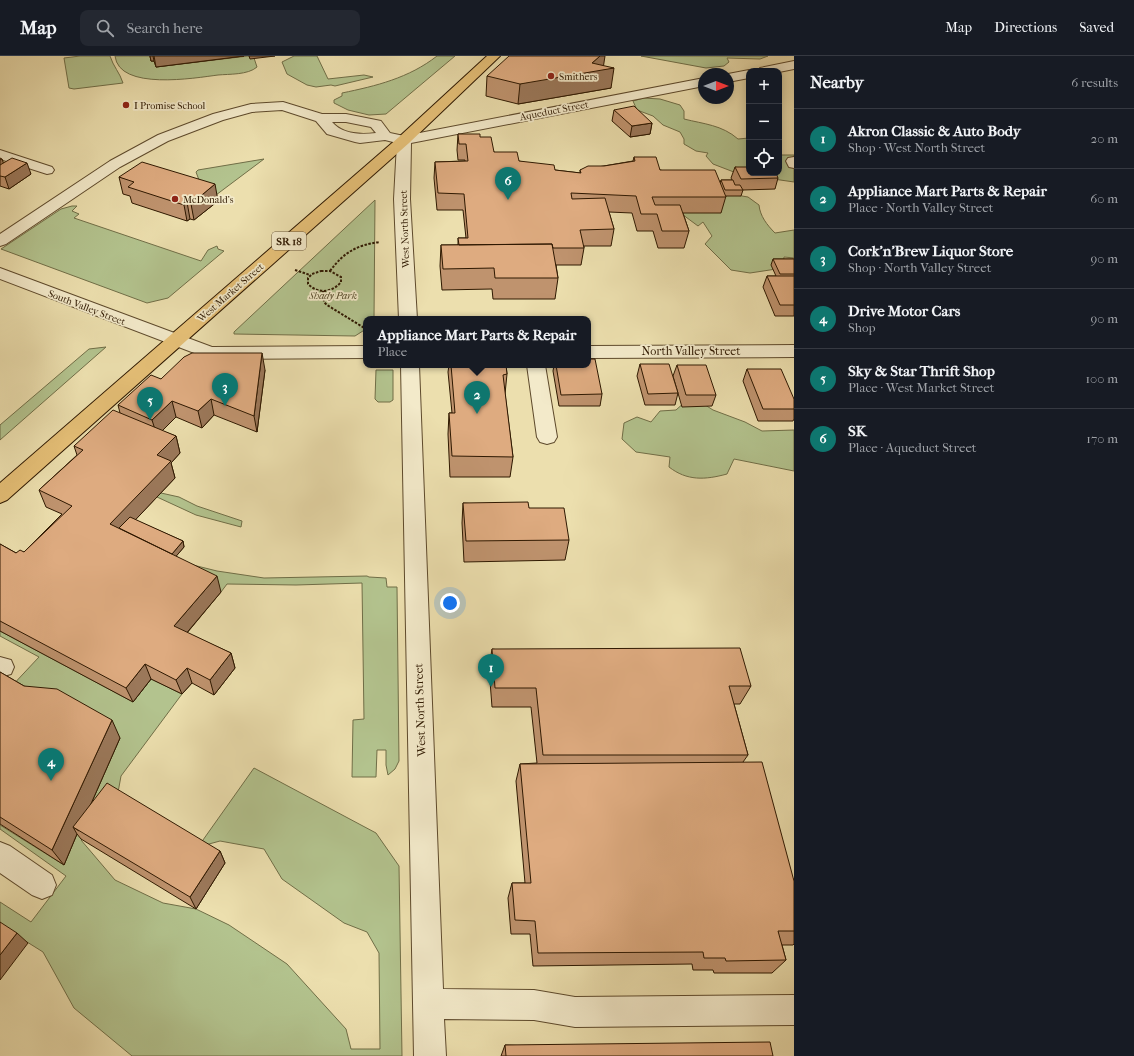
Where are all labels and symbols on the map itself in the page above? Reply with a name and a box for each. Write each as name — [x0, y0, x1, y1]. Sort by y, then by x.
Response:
north arrow — [698, 68, 734, 104]
marker: Smithers — [546, 71, 556, 81]
place label: Smithers — [559, 71, 598, 83]
street label: Aqueduct Street — [518, 98, 590, 124]
marker: I Promise School — [121, 100, 131, 110]
place label: I Promise School — [134, 100, 206, 112]
pin: 6 — [495, 167, 521, 200]
street label: West North Street — [398, 189, 412, 269]
marker: McDonald's — [170, 194, 180, 204]
place label: McDonald's — [183, 194, 234, 206]
road number: SR 18 — [272, 232, 306, 250]
street label: West Market Street — [194, 261, 266, 325]
street label: South Valley Street — [46, 288, 127, 328]
park label: Shady Park — [308, 290, 357, 302]
street label: North Valley Street — [641, 344, 741, 358]
pin: 3 — [212, 373, 238, 406]
pin: 2 — [464, 381, 490, 414]
pin: 5 — [137, 387, 163, 420]
your location — [440, 593, 460, 613]
pin: 1 — [478, 654, 504, 687]
street label: West North Street — [411, 662, 429, 758]
pin: 4 — [38, 748, 64, 781]

